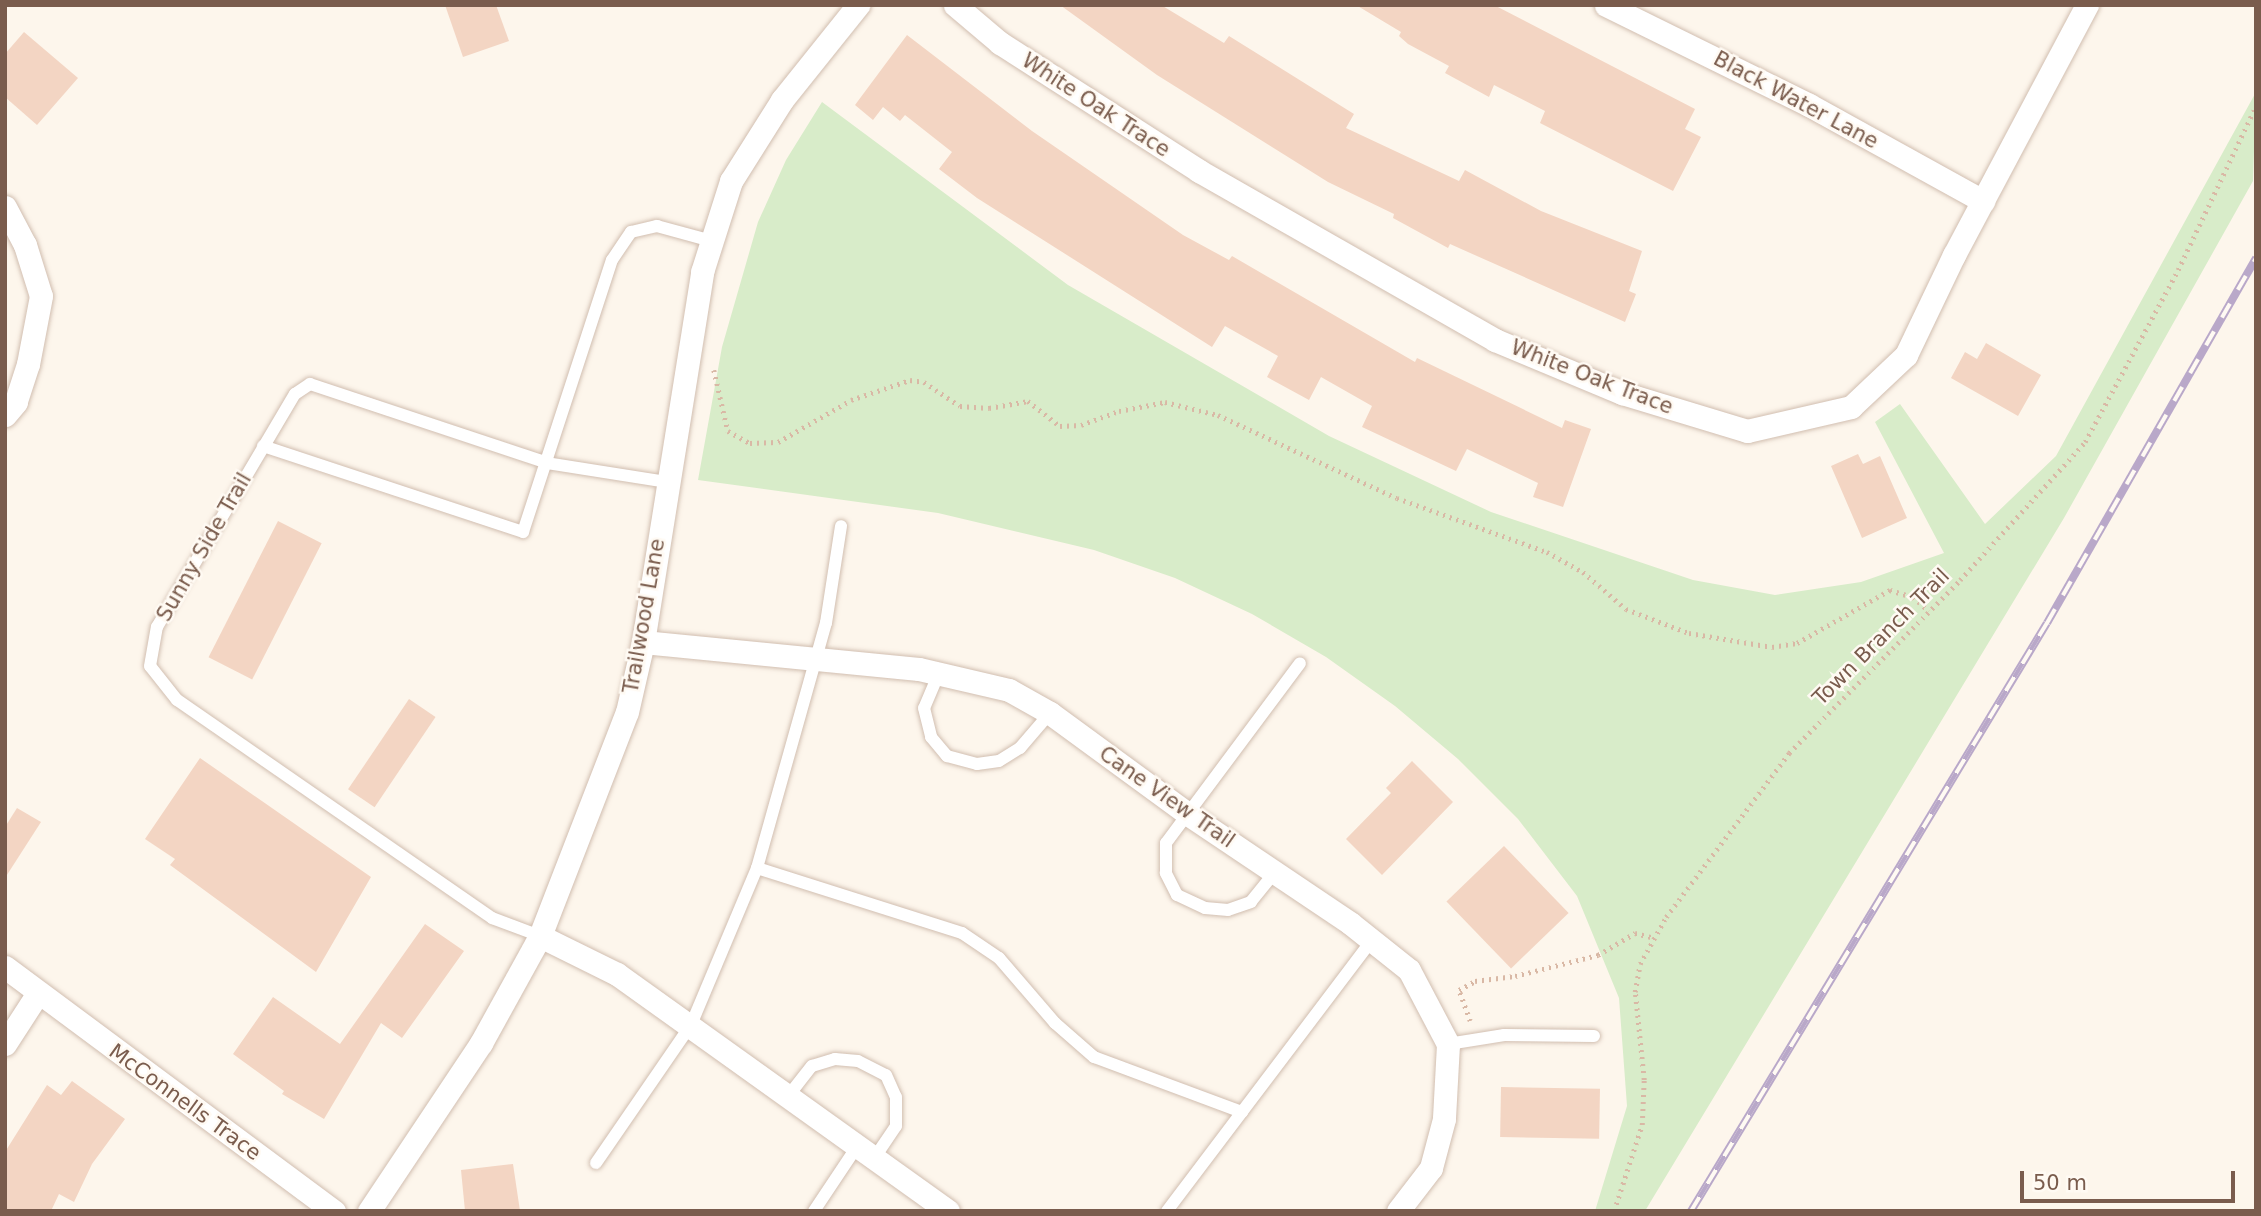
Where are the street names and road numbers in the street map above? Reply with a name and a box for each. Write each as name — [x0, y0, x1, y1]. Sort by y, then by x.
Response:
street label: Black Water Lane — [1709, 46, 1883, 154]
street label: White Oak Trace — [1017, 48, 1175, 162]
street label: White Oak Trace — [1507, 334, 1677, 420]
street label: Sunny Side Trail — [151, 468, 257, 626]
street label: Trailwood Lane — [618, 537, 670, 695]
street label: Town Branch Trail — [1807, 563, 1955, 711]
street label: Cane View Trail — [1094, 741, 1240, 853]
street label: McConnells Trace — [104, 1038, 266, 1166]

